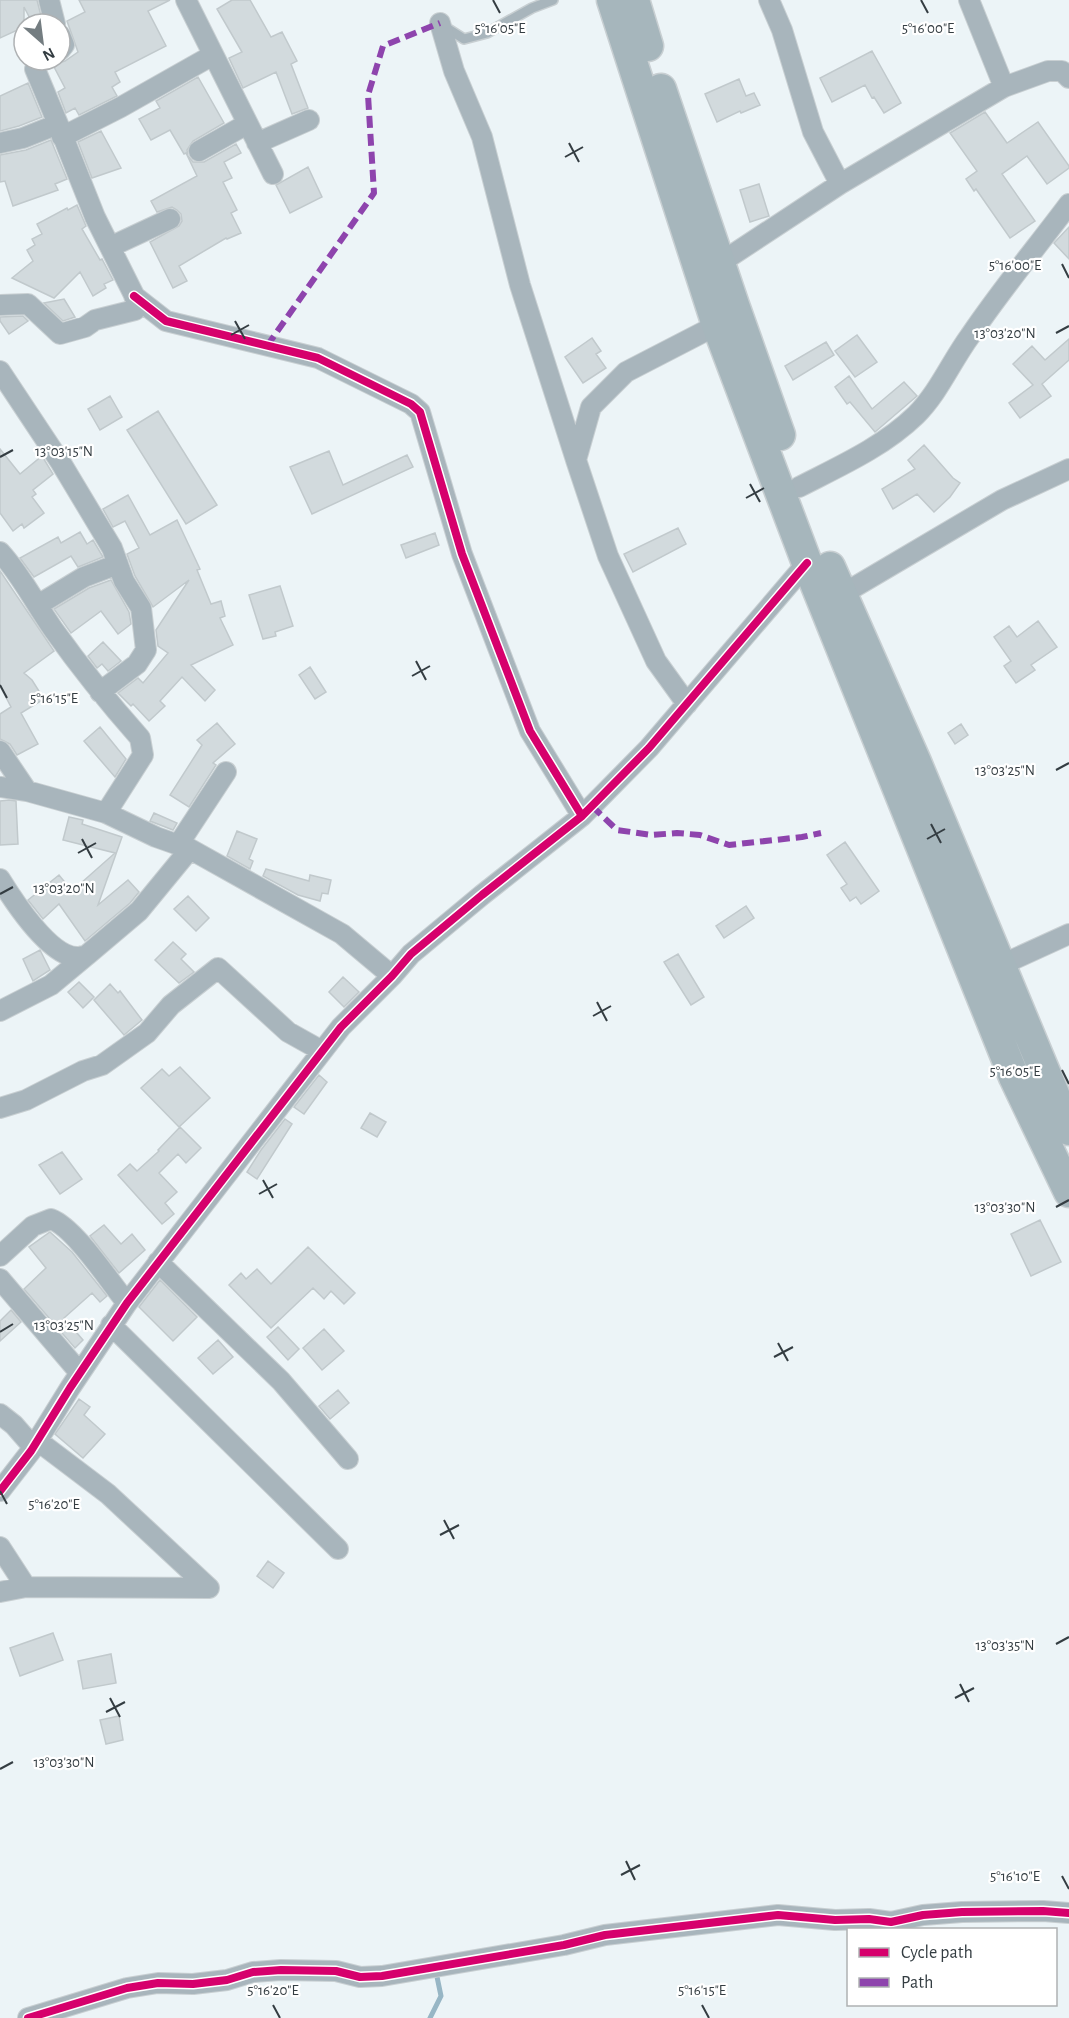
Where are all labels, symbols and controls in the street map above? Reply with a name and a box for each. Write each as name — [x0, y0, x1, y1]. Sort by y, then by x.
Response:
north arrow — [12, 12, 72, 72]
text: 5°16'05"E — [475, 21, 526, 36]
text: 5°16'00"E — [902, 21, 954, 36]
text: N — [40, 45, 57, 64]
text: 5°16'00"E — [989, 258, 1041, 273]
text: 13°03'20"N — [974, 326, 1036, 341]
text: 13°03'15"N — [35, 444, 93, 459]
text: 5°16'15"E — [30, 691, 78, 706]
text: 13°03'25"N — [975, 763, 1035, 778]
text: 13°03'20"N — [33, 881, 95, 896]
text: 5°16'05"E — [990, 1064, 1041, 1079]
text: 13°03'30"N — [975, 1200, 1035, 1215]
text: 13°03'25"N — [34, 1318, 94, 1333]
text: 5°16'20"E — [28, 1497, 80, 1512]
text: 13°03'35"N — [975, 1638, 1035, 1653]
text: 13°03'30"N — [34, 1755, 94, 1770]
text: 5°16'10"E — [990, 1869, 1040, 1884]
legend — [847, 1928, 1057, 2006]
text: Cycle path — [901, 1944, 973, 1962]
text: Path — [901, 1974, 933, 1992]
text: 5°16'20"E — [247, 1983, 299, 1998]
text: 5°16'15"E — [678, 1983, 726, 1998]

